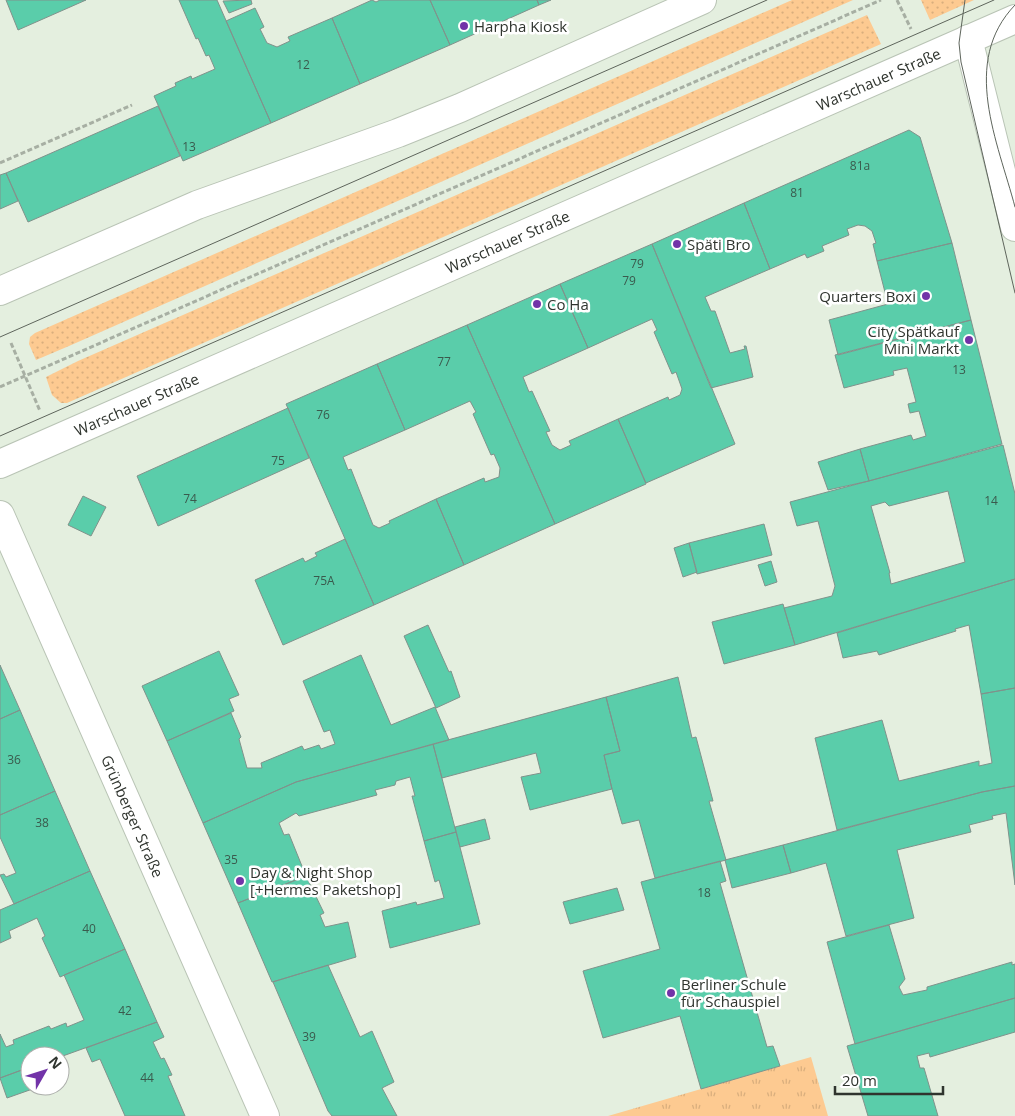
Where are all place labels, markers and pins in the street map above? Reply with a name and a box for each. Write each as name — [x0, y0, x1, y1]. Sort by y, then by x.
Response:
place label: Harpha Kiosk — [474, 16, 567, 36]
marker: Harpha Kiosk — [458, 20, 470, 32]
place label: Späti Bro — [687, 234, 751, 254]
marker: Späti Bro — [671, 238, 683, 250]
place label: Quarters Boxi — [819, 286, 916, 306]
marker: Quarters Boxi — [920, 290, 932, 302]
place label: Co Ha — [547, 294, 589, 314]
marker: Co Ha — [531, 298, 543, 310]
place label: City Spätkauf Mini Markt — [867, 321, 960, 358]
marker: City Spätkauf Mini Markt — [963, 334, 975, 346]
place label: Day & Night Shop [+Hermes Paketshop] — [250, 862, 401, 899]
marker: Day & Night Shop [+Hermes Paketshop] — [234, 875, 246, 887]
place label: Berliner Schule für Schauspiel — [681, 974, 786, 1011]
marker: Berliner Schule für Schauspiel — [665, 987, 677, 999]

